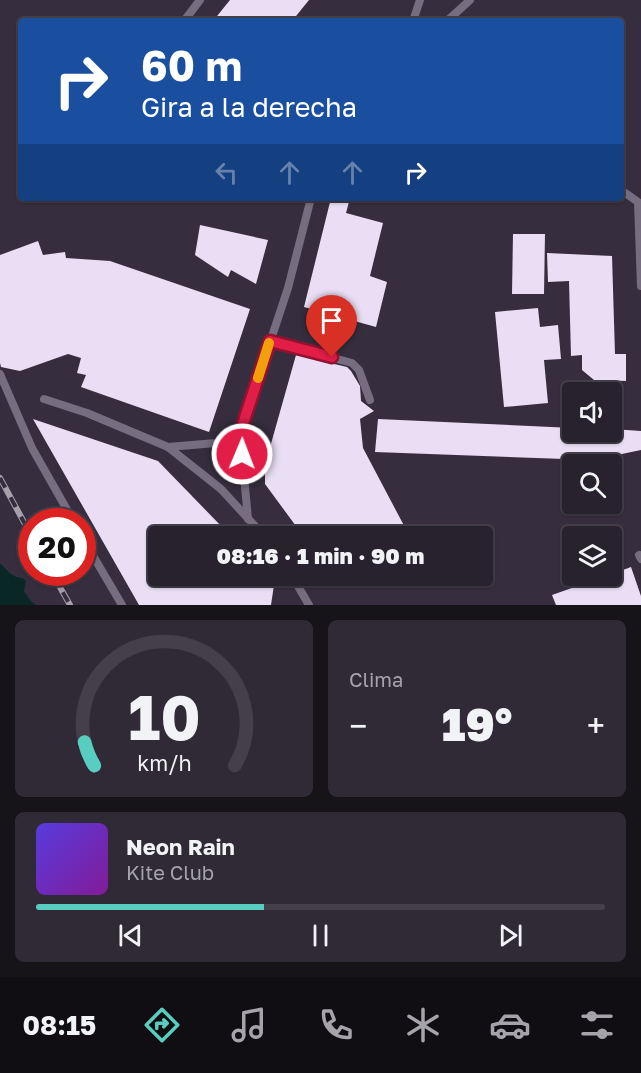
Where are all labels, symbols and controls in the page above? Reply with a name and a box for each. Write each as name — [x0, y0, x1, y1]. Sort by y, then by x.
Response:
text: 60 m — [141, 40, 242, 90]
icon: right — [42, 42, 120, 120]
text: Gira a la derecha — [141, 91, 357, 123]
icon: left — [210, 156, 243, 189]
icon: ahead — [273, 156, 306, 189]
icon: ahead — [336, 156, 369, 189]
icon: right — [399, 156, 432, 189]
pin — [306, 295, 357, 357]
icon: arrive — [315, 304, 348, 337]
map controls — [562, 382, 622, 586]
button: sound — [562, 382, 622, 442]
position arrow — [210, 422, 274, 486]
button: search — [562, 454, 622, 514]
speed limit sign: 20 — [18, 508, 96, 586]
button: layers — [562, 526, 622, 586]
text: 08:16 · 1 min · 90 m — [217, 542, 424, 569]
text: Clima — [349, 667, 403, 691]
text: 10 — [128, 679, 200, 754]
text: 19° — [442, 697, 512, 751]
text: − — [349, 706, 367, 745]
text: + — [587, 706, 605, 745]
text: km/h — [137, 750, 191, 776]
text: Neon Rain — [126, 833, 235, 860]
text: Kite Club — [126, 860, 214, 884]
icon: previous — [114, 919, 147, 952]
icon: pause — [304, 919, 337, 952]
icon: next — [494, 919, 527, 952]
icon: directions — [141, 1004, 183, 1046]
icon: music — [228, 1004, 270, 1046]
icon: phone — [315, 1004, 357, 1046]
icon: climate — [402, 1004, 444, 1046]
icon: car — [489, 1004, 531, 1046]
icon: filters — [576, 1004, 618, 1046]
text: 08:15 — [23, 1009, 96, 1041]

